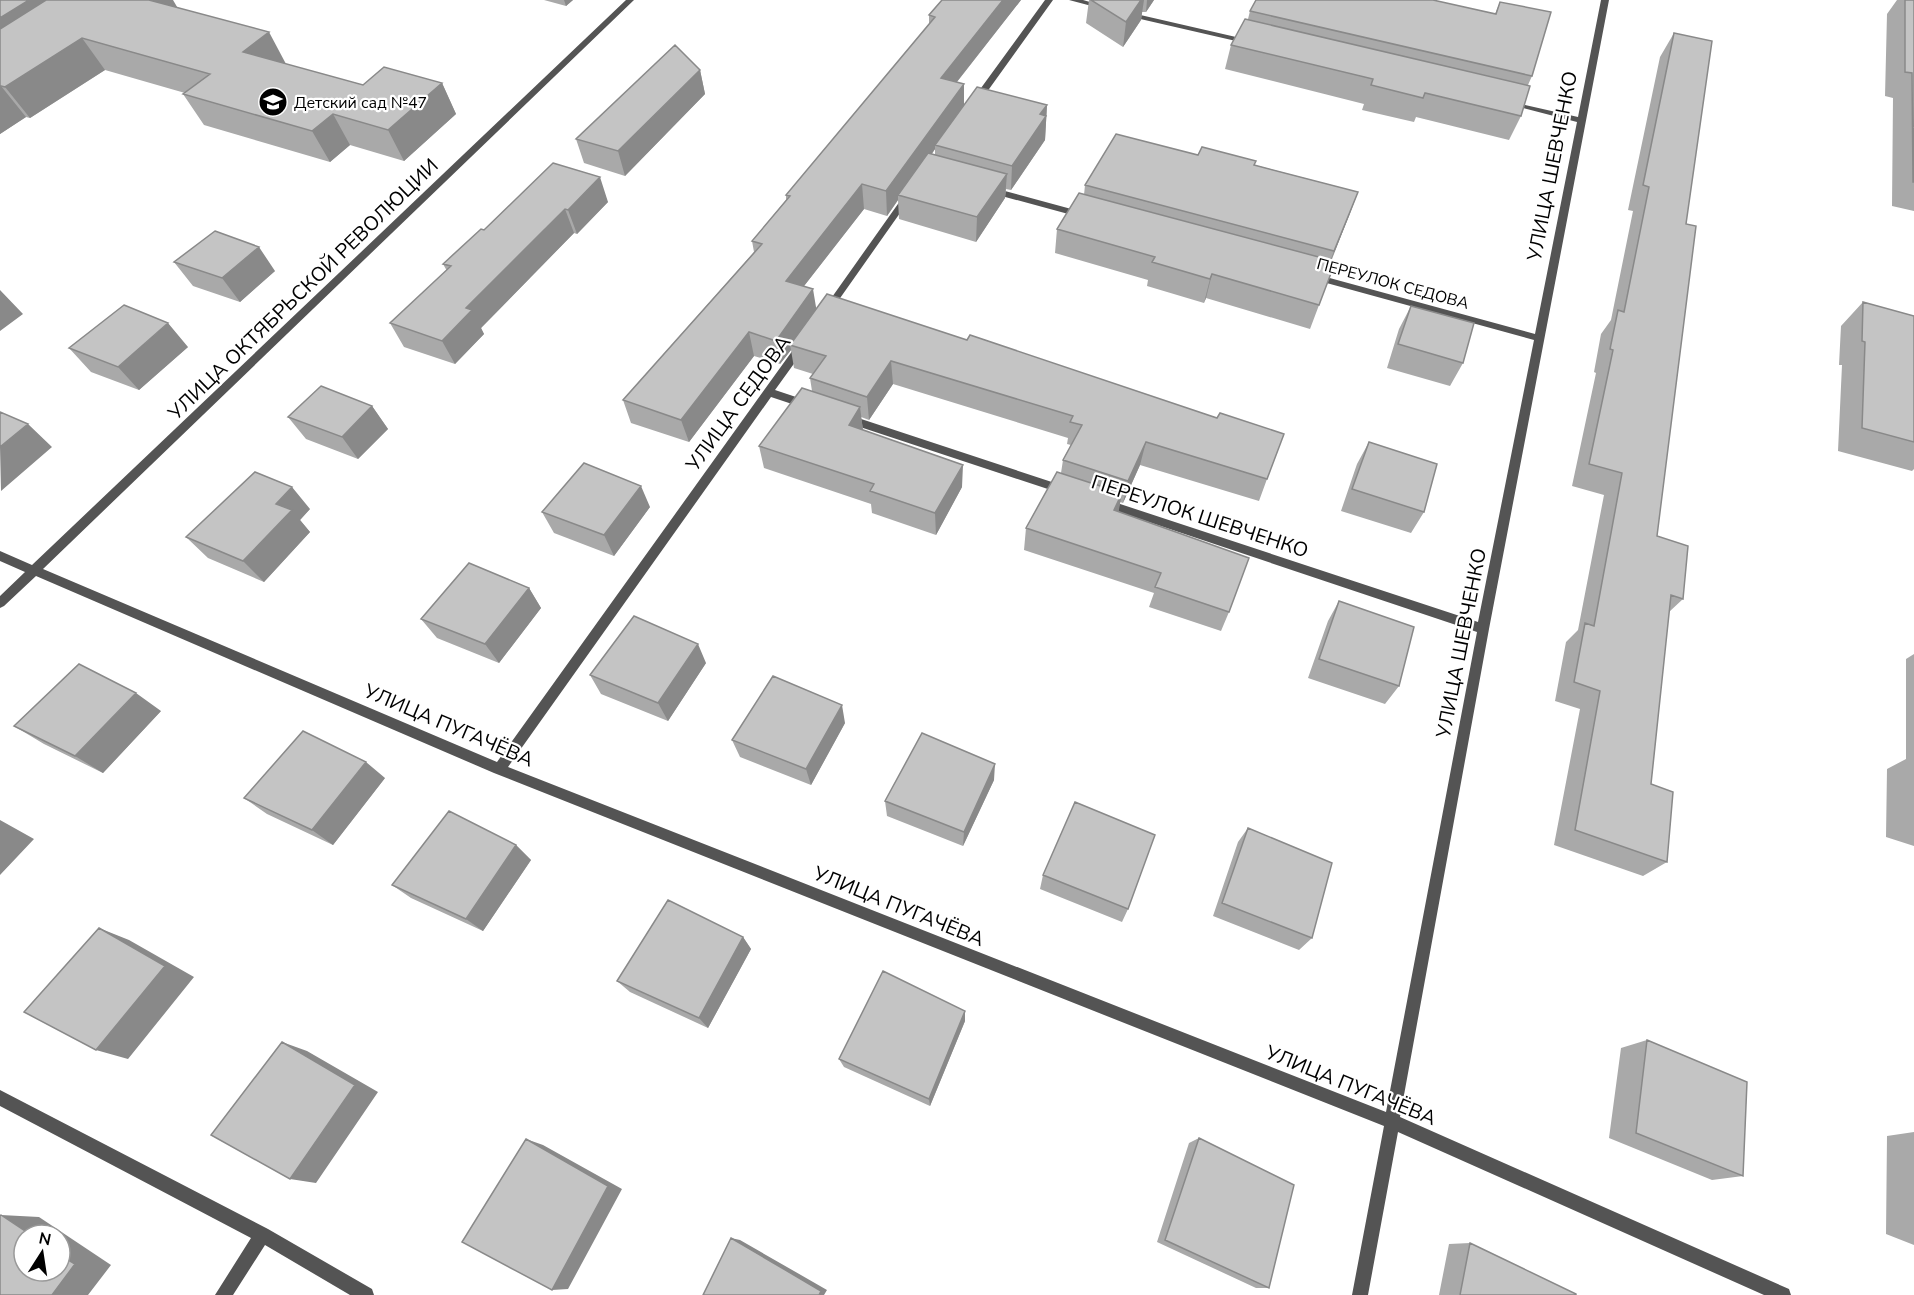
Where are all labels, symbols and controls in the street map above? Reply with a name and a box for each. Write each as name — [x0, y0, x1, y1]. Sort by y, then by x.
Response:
street label: УЛИЦА ШЕВЧЕНКО — [1521, 69, 1584, 264]
school or university icon: Детский сад №47 — [257, 86, 289, 118]
place label: Детский сад №47 — [294, 92, 427, 114]
street label: УЛИЦА ОКТЯБРЬСКОЙ РЕВОЛЮЦИИ — [162, 153, 444, 427]
street label: ПЕРЕУЛОК СЕДОВА — [1314, 253, 1472, 315]
street label: УЛИЦА СЕДОВА — [679, 330, 797, 478]
street label: ПЕРЕУЛОК ШЕВЧЕНКО — [1088, 469, 1312, 564]
street label: УЛИЦА ШЕВЧЕНКО — [1430, 546, 1493, 741]
street label: УЛИЦА ПУГАЧЁВА — [359, 677, 538, 774]
street label: УЛИЦА ПУГАЧЁВА — [808, 859, 989, 953]
street label: УЛИЦА ПУГАЧЁВА — [1260, 1038, 1441, 1132]
north arrow — [12, 1223, 72, 1283]
text: N — [37, 1227, 53, 1251]

